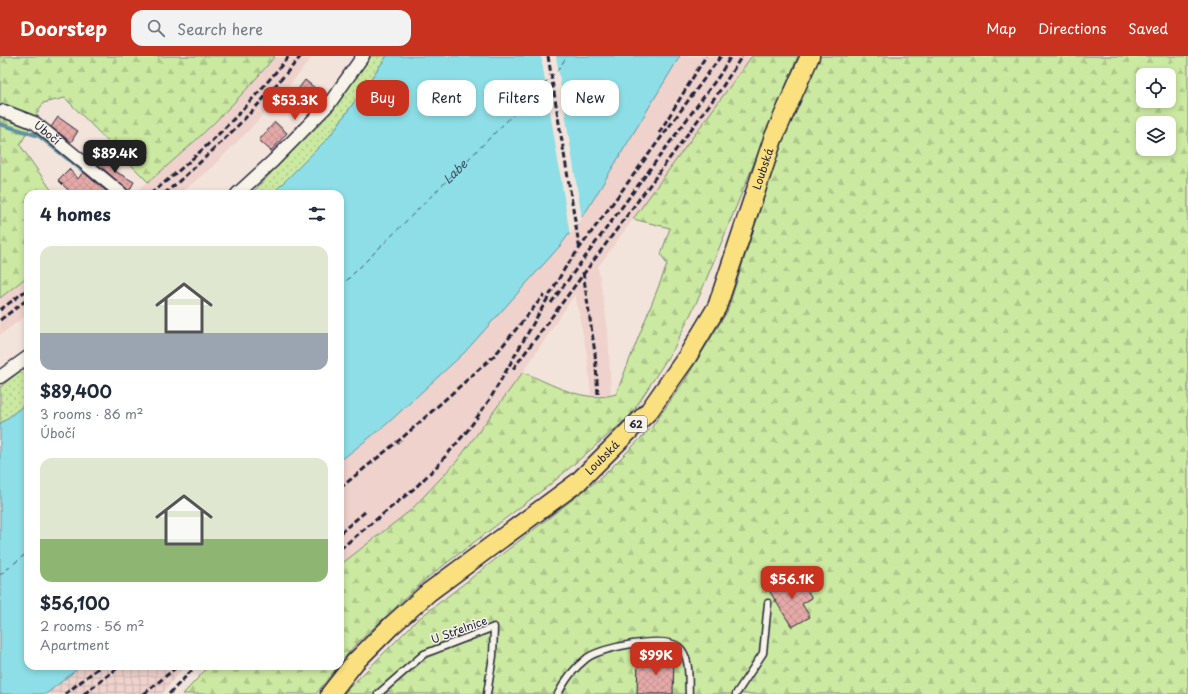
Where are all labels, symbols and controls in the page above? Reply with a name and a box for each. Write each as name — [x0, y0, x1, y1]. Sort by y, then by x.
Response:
search box — [131, 10, 411, 46]
text: Doorstep — [20, 14, 107, 42]
icon: search — [145, 17, 167, 39]
text: Search here — [177, 17, 263, 40]
text: Map — [986, 18, 1016, 39]
text: Directions — [1038, 18, 1106, 39]
text: Saved — [1128, 18, 1168, 39]
map controls — [1136, 68, 1176, 156]
button: locate — [1136, 68, 1176, 108]
chip: Buy — [356, 80, 409, 116]
chip: Rent — [417, 80, 476, 116]
chip: Filters — [484, 80, 553, 116]
chip: New — [561, 80, 619, 116]
pin: $53.3K — [262, 87, 328, 121]
text: $53.3K — [272, 90, 318, 109]
button: layers — [1136, 116, 1176, 156]
street label: Úbočí — [31, 117, 65, 149]
pin: $89.4K — [82, 140, 148, 174]
text: $89.4K — [92, 143, 138, 162]
street label: Loubská — [748, 146, 777, 192]
water label: Labe — [439, 155, 471, 187]
text: 4 homes — [40, 201, 111, 227]
icon: filters — [306, 203, 328, 225]
icon: home — [148, 272, 220, 344]
text: $89,400 — [40, 378, 112, 404]
text: 3 rooms · 86 m² — [40, 404, 143, 423]
road number: 62 — [625, 416, 647, 432]
text: Úbočí — [40, 423, 75, 442]
street label: Loubská — [581, 436, 623, 479]
icon: home — [148, 484, 220, 556]
pin: $56.1K — [759, 566, 825, 600]
text: $56.1K — [770, 569, 814, 588]
text: $56,100 — [40, 590, 110, 616]
street label: U Střelnice — [428, 611, 489, 648]
text: 2 rooms · 56 m² — [40, 616, 144, 635]
text: Apartment — [40, 635, 109, 654]
pin: $99K — [632, 642, 680, 676]
text: $99K — [639, 645, 673, 664]

